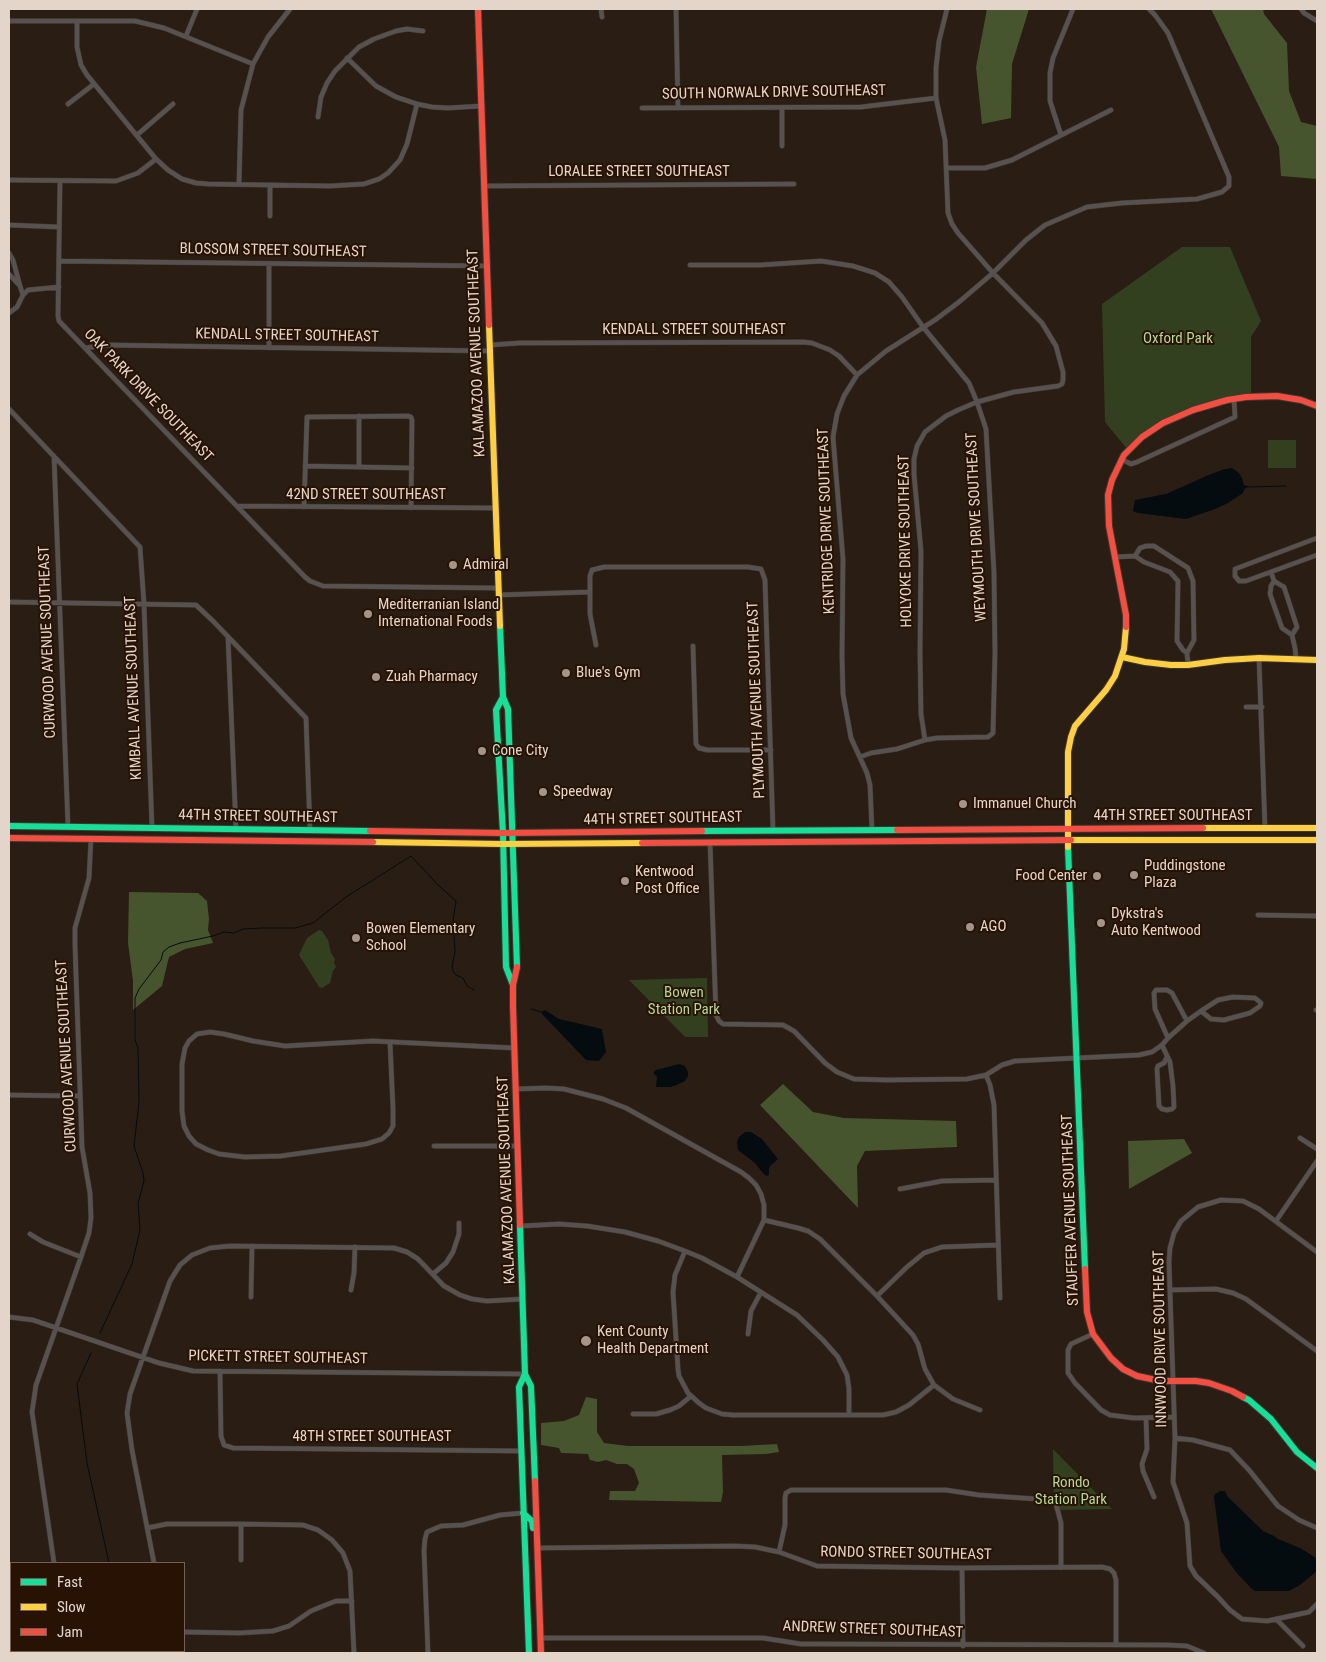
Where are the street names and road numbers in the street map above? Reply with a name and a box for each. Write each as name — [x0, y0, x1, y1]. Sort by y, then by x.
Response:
street label: SOUTH NORWALK DRIVE SOUTHEAST — [662, 82, 886, 104]
street label: LORALEE STREET SOUTHEAST — [548, 163, 730, 181]
street label: BLOSSOM STREET SOUTHEAST — [179, 240, 367, 262]
street label: KALAMAZOO AVENUE SOUTHEAST — [464, 248, 490, 458]
street label: KENDALL STREET SOUTHEAST — [602, 321, 786, 339]
street label: KENDALL STREET SOUTHEAST — [195, 325, 379, 347]
street label: OAK PARK DRIVE SOUTHEAST — [80, 326, 216, 466]
street label: KENTRIDGE DRIVE SOUTHEAST — [815, 428, 839, 614]
street label: WEYMOUTH DRIVE SOUTHEAST — [963, 432, 991, 622]
street label: HOLYOKE DRIVE SOUTHEAST — [895, 454, 917, 628]
street label: 42ND STREET SOUTHEAST — [286, 486, 446, 504]
street label: CURWOOD AVENUE SOUTHEAST — [36, 545, 60, 739]
street label: KIMBALL AVENUE SOUTHEAST — [122, 596, 146, 780]
street label: PLYMOUTH AVENUE SOUTHEAST — [745, 601, 769, 799]
street label: 44TH STREET SOUTHEAST — [178, 807, 338, 827]
street label: 44TH STREET SOUTHEAST — [1093, 807, 1253, 825]
street label: 44TH STREET SOUTHEAST — [583, 809, 743, 829]
street label: CURWOOD AVENUE SOUTHEAST — [53, 959, 81, 1153]
street label: KALAMAZOO AVENUE SOUTHEAST — [494, 1075, 520, 1285]
street label: STAUFFER AVENUE SOUTHEAST — [1059, 1114, 1083, 1306]
street label: INNWOOD DRIVE SOUTHEAST — [1150, 1250, 1172, 1428]
street label: PICKETT STREET SOUTHEAST — [188, 1347, 368, 1369]
street label: 48TH STREET SOUTHEAST — [292, 1428, 452, 1446]
street label: RONDO STREET SOUTHEAST — [820, 1544, 992, 1564]
street label: ANDREW STREET SOUTHEAST — [782, 1618, 964, 1642]

